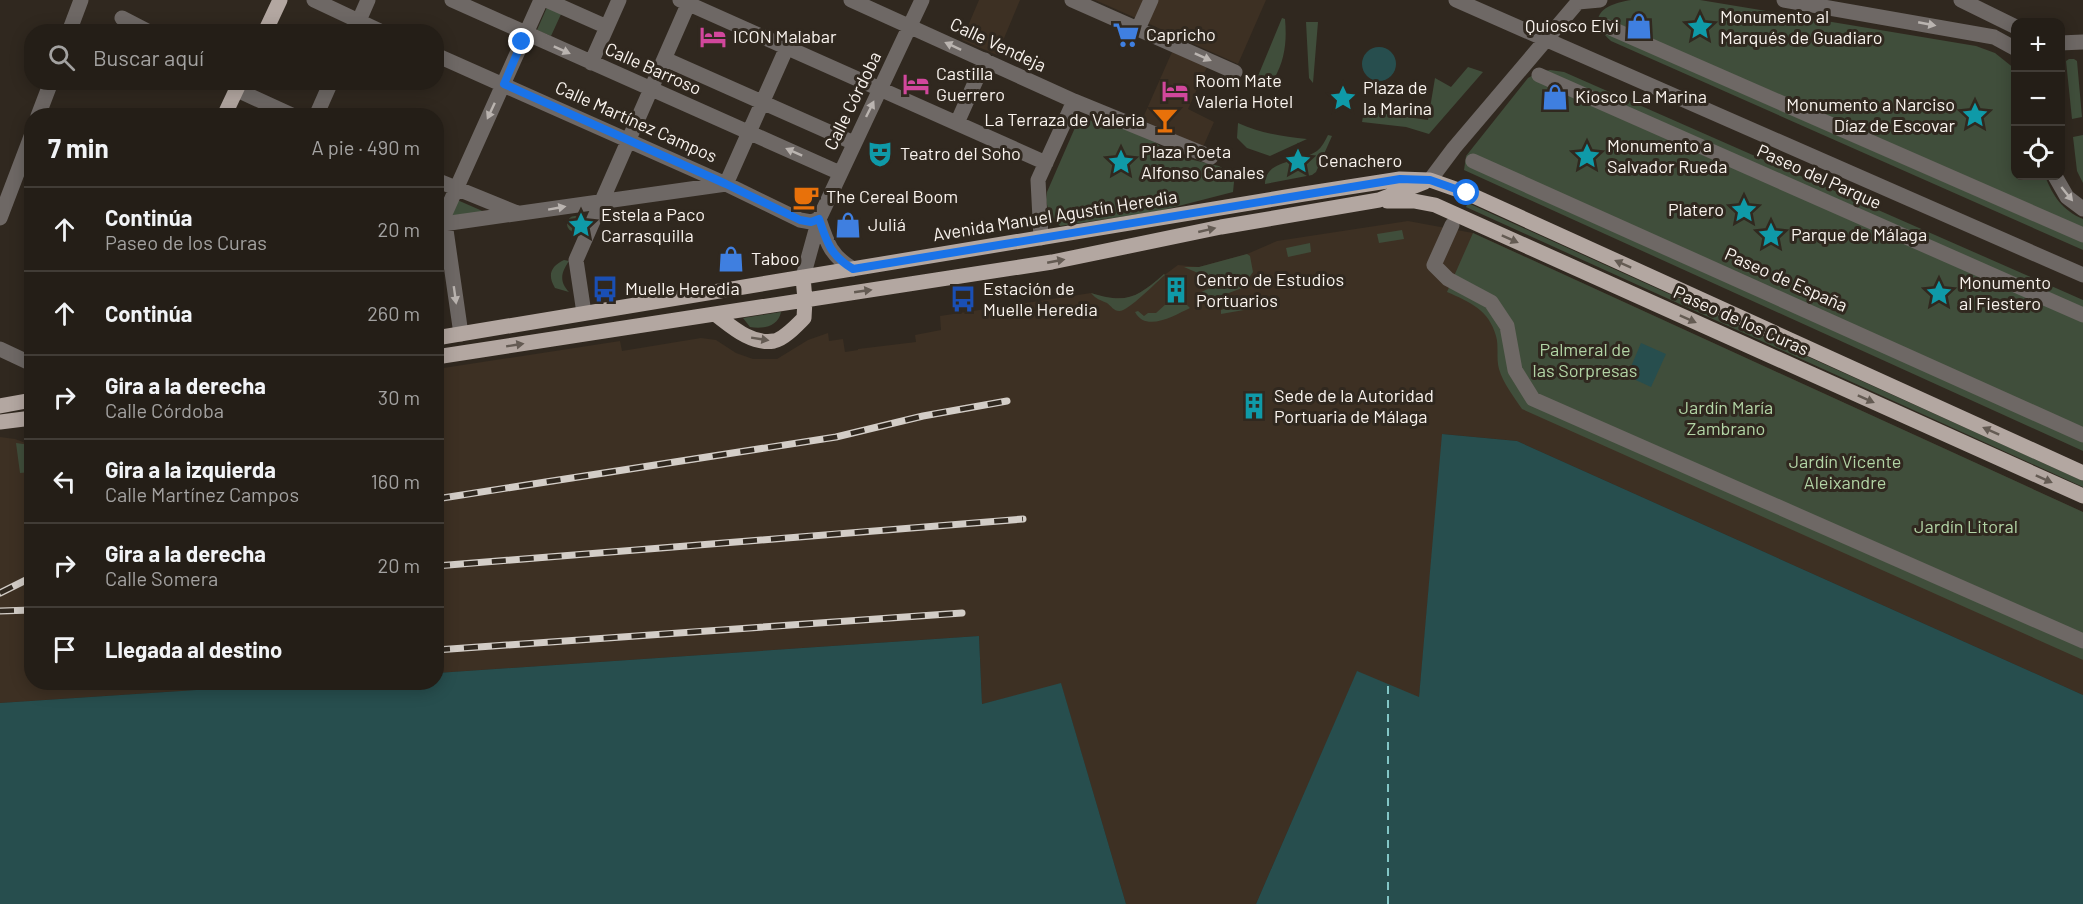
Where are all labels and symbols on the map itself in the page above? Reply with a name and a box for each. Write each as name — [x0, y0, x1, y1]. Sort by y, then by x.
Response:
place label: Monumento al Marqués de Guadiaro — [1720, 5, 1882, 48]
shop icon: Quiosco Elvi — [1624, 11, 1654, 41]
street label: Calle Vendeja — [947, 12, 1050, 76]
place icon: Monumento al Marqués de Guadiaro — [1685, 12, 1715, 42]
place label: Quiosco Elvi — [1525, 14, 1619, 36]
supermarket icon: Capricho — [1111, 20, 1141, 50]
one-way arrow — [1918, 20, 1937, 29]
hotel icon: ICON Malabar — [698, 22, 728, 52]
place label: Capricho — [1146, 23, 1216, 45]
place label: ICON Malabar — [733, 25, 837, 47]
route end — [508, 28, 534, 54]
street label: Calle Barroso — [602, 37, 705, 99]
one-way arrow — [944, 41, 961, 50]
one-way arrow — [554, 45, 571, 54]
street label: Calle Córdoba — [819, 48, 885, 154]
one-way arrow — [1194, 53, 1212, 63]
place label: Castilla Guerrero — [936, 62, 1005, 105]
hotel icon: Castilla Guerrero — [901, 69, 931, 99]
place label: Room Mate Valeria Hotel — [1195, 69, 1293, 112]
street label: Calle Martínez Campos — [552, 76, 721, 167]
hotel icon: Room Mate Valeria Hotel — [1160, 76, 1190, 106]
place label: Plaza de la Marina — [1363, 76, 1432, 119]
shop icon: Kiosco La Marina — [1540, 82, 1570, 112]
place icon: Plaza de la Marina — [1328, 83, 1358, 113]
place label: Kiosco La Marina — [1575, 85, 1707, 107]
place label: Monumento a Narciso Díaz de Escovar — [1786, 93, 1955, 136]
place icon: Monumento a Narciso Díaz de Escovar — [1960, 100, 1990, 130]
one-way arrow — [866, 101, 875, 118]
one-way arrow — [487, 102, 496, 119]
bar icon: La Terraza de Valeria — [1150, 105, 1180, 135]
place label: La Terraza de Valeria — [984, 108, 1145, 130]
place label: Monumento a Salvador Rueda — [1607, 134, 1727, 177]
theatre icon: Teatro del Soho — [865, 139, 895, 169]
street label: Paseo del Parque — [1754, 139, 1885, 213]
place label: Plaza Poeta Alfonso Canales — [1141, 140, 1264, 183]
place icon: Monumento a Salvador Rueda — [1572, 141, 1602, 171]
place label: Teatro del Soho — [900, 142, 1021, 164]
place icon: Cenachero — [1283, 146, 1313, 176]
one-way arrow — [785, 147, 803, 157]
place icon: Plaza Poeta Alfonso Canales — [1106, 147, 1136, 177]
place label: Cenachero — [1318, 149, 1402, 171]
route start — [1453, 179, 1479, 205]
cafe icon: The Cereal Boom — [791, 182, 821, 212]
place label: The Cereal Boom — [826, 185, 958, 207]
street label: Avenida Manuel Agustín Heredia — [931, 185, 1179, 245]
one-way arrow — [2060, 186, 2073, 202]
place icon: Platero — [1729, 195, 1759, 225]
place label: Platero — [1668, 198, 1724, 220]
one-way arrow — [547, 203, 566, 212]
place label: Estela a Paco Carrasquilla — [601, 203, 705, 246]
place icon: Estela a Paco Carrasquilla — [566, 210, 596, 240]
shop icon: Juliá — [833, 210, 863, 240]
place label: Juliá — [868, 213, 906, 235]
place icon: Parque de Málaga — [1756, 220, 1786, 250]
place label: Parque de Málaga — [1791, 223, 1927, 245]
one-way arrow — [1198, 224, 1216, 234]
one-way arrow — [1501, 235, 1519, 244]
street label: Paseo de España — [1722, 242, 1851, 316]
shop icon: Taboo — [716, 244, 746, 274]
place label: Taboo — [751, 247, 800, 269]
one-way arrow — [1046, 256, 1065, 265]
one-way arrow — [1614, 259, 1631, 268]
place label: Centro de Estudios Portuarios — [1196, 268, 1344, 311]
place label: Monumento al Fiestero — [1959, 271, 2051, 314]
bus stop icon: Muelle Heredia — [590, 274, 620, 304]
building icon: Centro de Estudios Portuarios — [1161, 275, 1191, 305]
place label: Muelle Heredia — [625, 277, 740, 299]
place label: Estación de Muelle Heredia — [983, 277, 1098, 320]
place icon: Monumento al Fiestero — [1924, 278, 1954, 308]
street label: Paseo de los Curas — [1670, 280, 1812, 360]
bus stop icon: Estación de Muelle Heredia — [948, 284, 978, 314]
one-way arrow — [451, 285, 460, 304]
one-way arrow — [854, 287, 873, 296]
one-way arrow — [1679, 314, 1696, 323]
one-way arrow — [750, 335, 769, 344]
park label: Palmeral de las Sorpresas — [1533, 338, 1637, 381]
one-way arrow — [506, 341, 525, 350]
place label: Sede de la Autoridad Portuaria de Málaga — [1274, 384, 1434, 427]
building icon: Sede de la Autoridad Portuaria de Málaga — [1239, 391, 1269, 421]
one-way arrow — [1857, 394, 1874, 403]
park label: Jardín María Zambrano — [1679, 396, 1773, 439]
one-way arrow — [1983, 427, 2000, 436]
park label: Jardín Vicente Aleixandre — [1789, 450, 1901, 493]
one-way arrow — [2035, 474, 2052, 483]
park label: Jardín Litoral — [1914, 515, 2018, 537]

